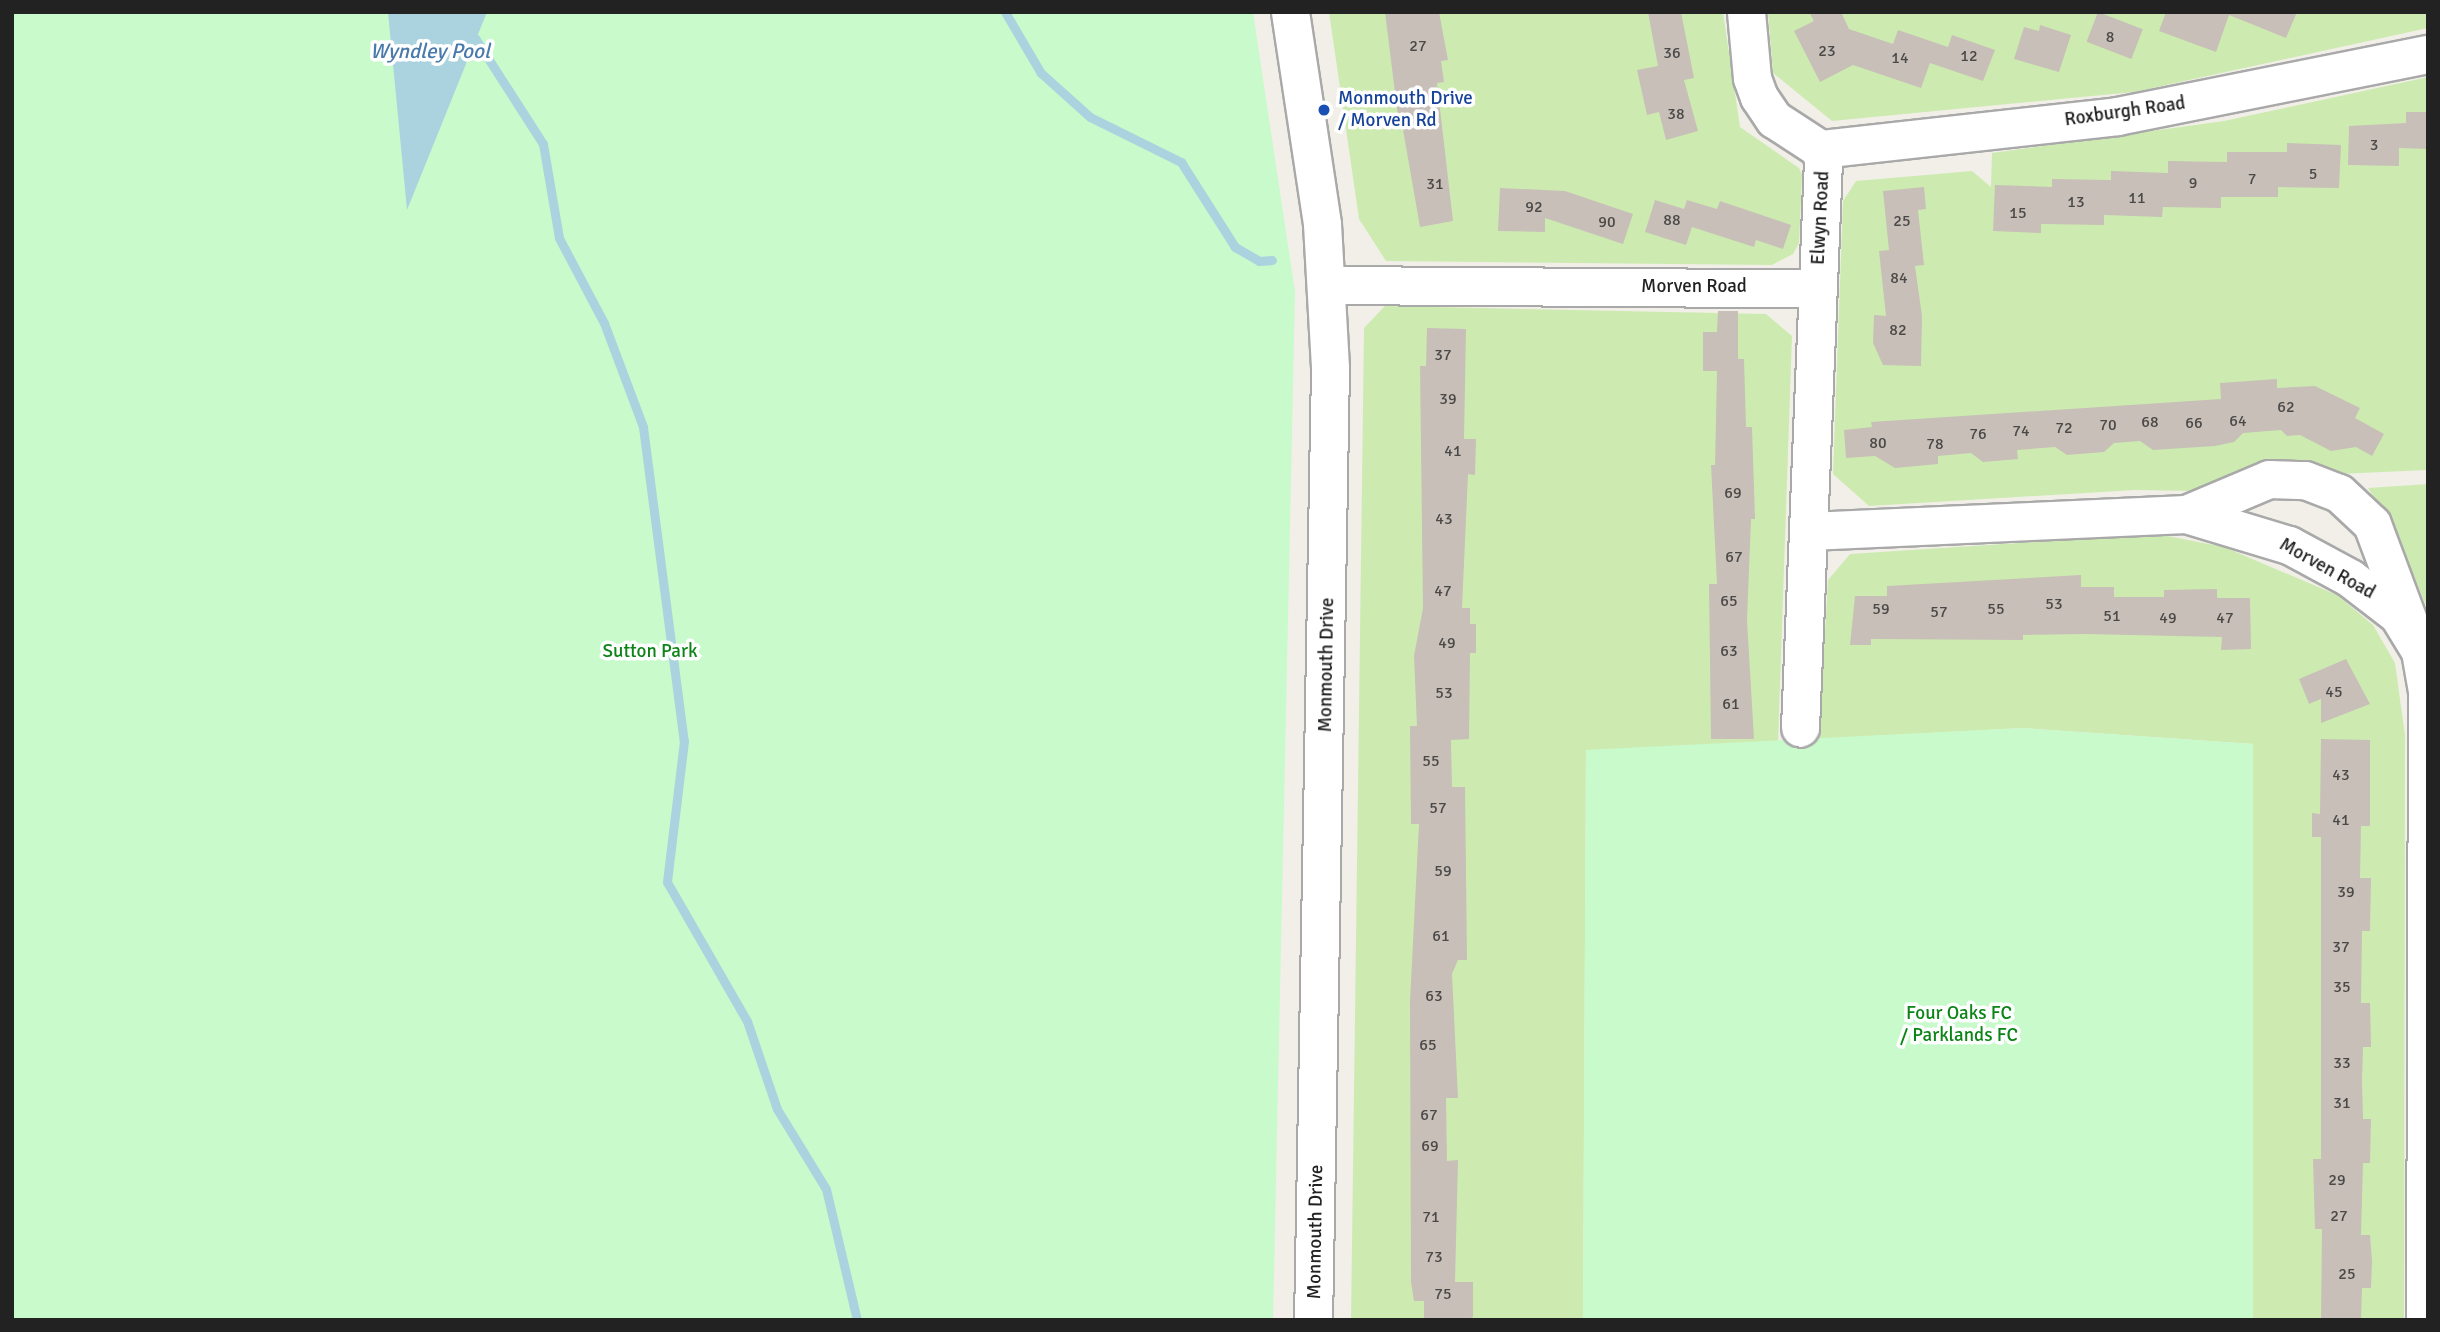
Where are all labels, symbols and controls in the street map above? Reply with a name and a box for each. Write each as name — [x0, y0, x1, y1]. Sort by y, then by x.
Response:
house number: 8 — [2106, 27, 2114, 47]
house number: 27 — [1409, 36, 1427, 56]
water label: Wyndley Pool — [370, 38, 490, 64]
house number: 23 — [1818, 41, 1836, 61]
house number: 36 — [1663, 43, 1681, 63]
house number: 12 — [1960, 46, 1978, 66]
house number: 14 — [1891, 48, 1909, 68]
place label: Monmouth Drive / Morven Rd — [1338, 88, 1473, 132]
street label: Roxburgh Road — [2063, 92, 2187, 132]
marker: Monmouth Drive / Morven Rd — [1316, 102, 1332, 118]
house number: 38 — [1667, 104, 1685, 124]
house number: 3 — [2370, 135, 2378, 155]
house number: 5 — [2309, 164, 2317, 184]
house number: 7 — [2248, 169, 2256, 189]
street label: Elwyn Road — [1807, 170, 1835, 266]
house number: 9 — [2189, 173, 2197, 193]
house number: 31 — [1426, 174, 1444, 194]
house number: 11 — [2128, 188, 2146, 208]
house number: 13 — [2067, 192, 2085, 212]
house number: 92 — [1525, 197, 1543, 217]
house number: 15 — [2009, 203, 2027, 223]
house number: 88 — [1663, 210, 1681, 230]
house number: 25 — [1893, 211, 1911, 231]
house number: 90 — [1598, 212, 1616, 232]
house number: 84 — [1890, 268, 1908, 288]
street label: Morven Road — [1641, 276, 1747, 298]
house number: 82 — [1889, 320, 1907, 340]
house number: 37 — [1434, 345, 1452, 365]
house number: 39 — [1439, 389, 1457, 409]
house number: 62 — [2277, 397, 2295, 417]
house number: 64 — [2229, 411, 2247, 431]
house number: 68 — [2141, 412, 2159, 432]
house number: 66 — [2185, 413, 2203, 433]
house number: 70 — [2099, 415, 2117, 435]
house number: 72 — [2055, 418, 2073, 438]
house number: 74 — [2012, 421, 2030, 441]
house number: 76 — [1969, 424, 1987, 444]
house number: 80 — [1869, 433, 1887, 453]
house number: 78 — [1926, 434, 1944, 454]
house number: 41 — [1444, 441, 1462, 461]
house number: 69 — [1724, 483, 1742, 503]
house number: 43 — [1435, 509, 1453, 529]
street label: Morven Road — [2275, 533, 2379, 605]
house number: 67 — [1725, 547, 1743, 567]
house number: 47 — [1434, 581, 1452, 601]
house number: 65 — [1720, 591, 1738, 611]
house number: 53 — [2045, 594, 2063, 614]
street label: Monmouth Drive — [1314, 597, 1340, 733]
house number: 59 — [1872, 599, 1890, 619]
house number: 55 — [1987, 599, 2005, 619]
house number: 57 — [1930, 602, 1948, 622]
house number: 51 — [2103, 606, 2121, 626]
house number: 49 — [2159, 608, 2177, 628]
house number: 47 — [2216, 608, 2234, 628]
house number: 49 — [1438, 633, 1456, 653]
park label: Sutton Park — [602, 641, 698, 663]
house number: 63 — [1720, 641, 1738, 661]
house number: 45 — [2325, 682, 2343, 702]
house number: 53 — [1435, 683, 1453, 703]
house number: 61 — [1722, 694, 1740, 714]
house number: 55 — [1422, 751, 1440, 771]
house number: 43 — [2332, 765, 2350, 785]
house number: 57 — [1429, 798, 1447, 818]
house number: 41 — [2332, 810, 2350, 830]
house number: 59 — [1434, 861, 1452, 881]
house number: 39 — [2337, 882, 2355, 902]
house number: 61 — [1432, 926, 1450, 946]
house number: 37 — [2332, 937, 2350, 957]
house number: 35 — [2333, 977, 2351, 997]
house number: 63 — [1425, 986, 1443, 1006]
park label: Four Oaks FC / Parklands FC — [1900, 1003, 2018, 1047]
house number: 65 — [1419, 1035, 1437, 1055]
house number: 33 — [2333, 1053, 2351, 1073]
house number: 31 — [2333, 1093, 2351, 1113]
house number: 67 — [1420, 1105, 1438, 1125]
house number: 69 — [1421, 1136, 1439, 1156]
street label: Monmouth Drive — [1303, 1164, 1329, 1300]
house number: 29 — [2328, 1170, 2346, 1190]
house number: 27 — [2330, 1206, 2348, 1226]
house number: 71 — [1422, 1207, 1440, 1227]
house number: 73 — [1425, 1247, 1443, 1267]
house number: 25 — [2338, 1264, 2356, 1284]
house number: 75 — [1434, 1284, 1452, 1304]

